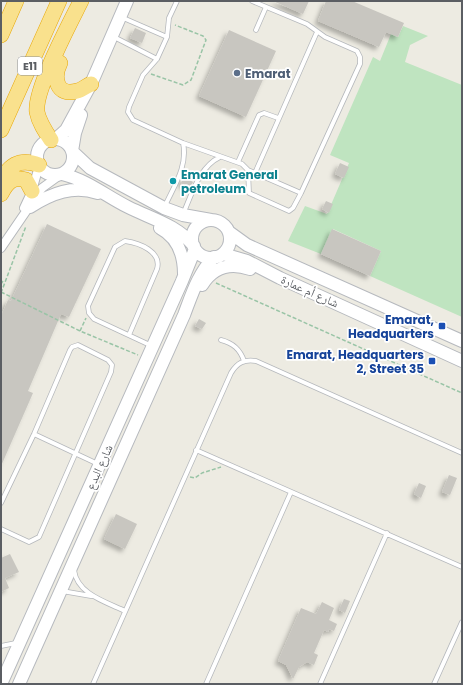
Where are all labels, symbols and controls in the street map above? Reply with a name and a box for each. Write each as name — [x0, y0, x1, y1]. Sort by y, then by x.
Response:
road number: E11 — [18, 57, 42, 75]
place label: Emarat — [245, 65, 291, 82]
marker: Emarat — [232, 68, 242, 78]
place label: Emarat General petroleum — [181, 166, 278, 197]
marker: Emarat General petroleum — [168, 176, 178, 186]
street label: شارع أم عمارة — [278, 271, 342, 311]
place label: Emarat, Headquarters — [348, 311, 434, 342]
marker: Emarat, Headquarters — [437, 321, 447, 331]
place label: Emarat, Headquarters 2, Street 35 — [286, 346, 424, 377]
marker: Emarat, Headquarters 2, Street 35 — [427, 356, 437, 366]
street label: شارع البدع — [82, 442, 117, 492]

